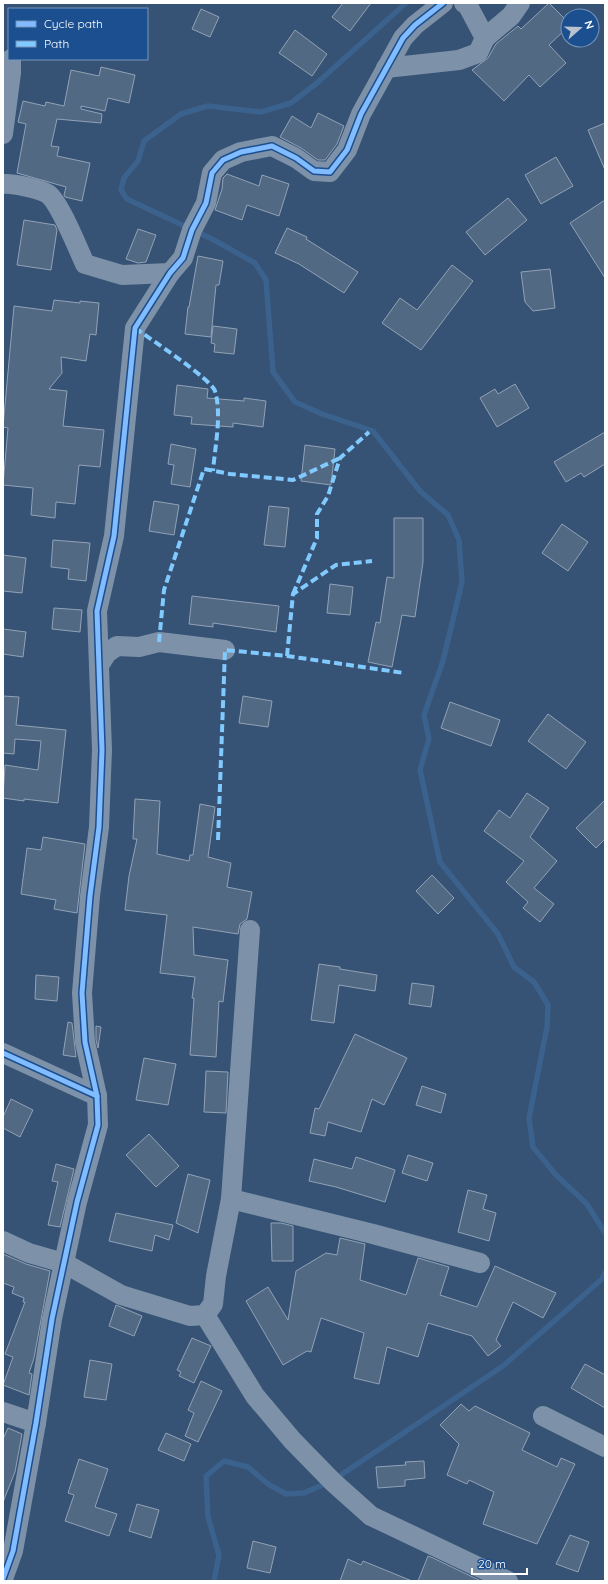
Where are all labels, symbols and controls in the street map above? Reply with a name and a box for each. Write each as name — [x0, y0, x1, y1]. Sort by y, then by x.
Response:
legend — [8, 8, 148, 60]
north arrow — [560, 8, 600, 48]
text: Cycle path — [44, 16, 103, 31]
text: N — [581, 18, 597, 31]
text: Path — [44, 36, 69, 51]
scale bar — [472, 1550, 527, 1576]
text: 20 m — [478, 1556, 506, 1571]

